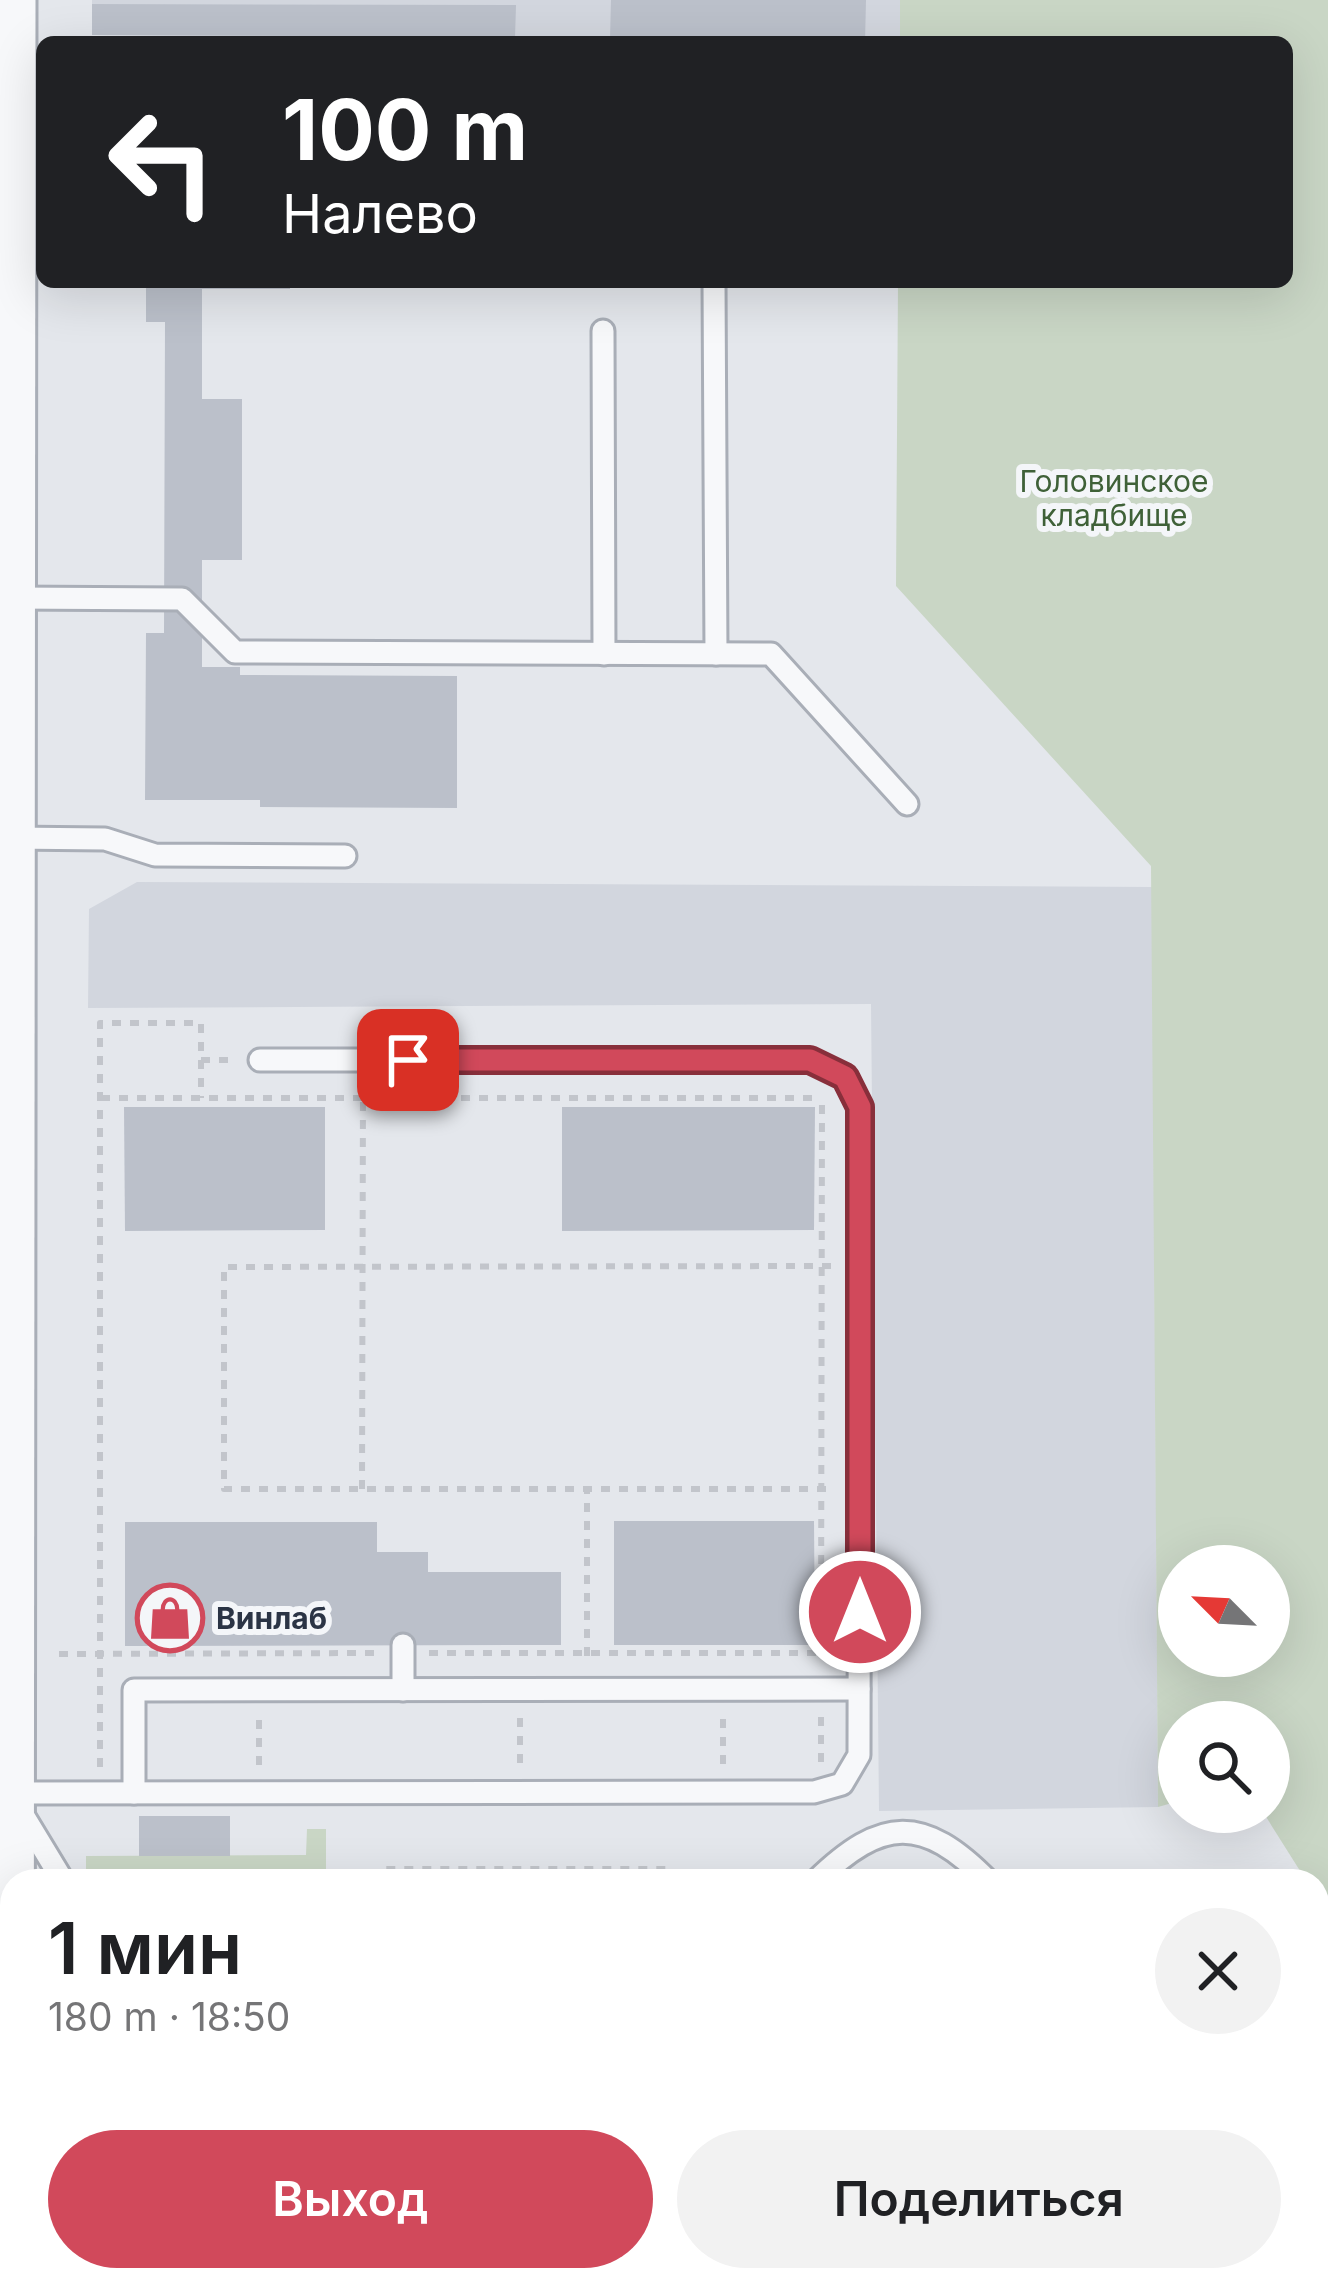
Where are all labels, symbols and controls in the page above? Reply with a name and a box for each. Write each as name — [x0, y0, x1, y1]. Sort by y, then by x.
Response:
text: 100 m — [282, 79, 528, 180]
icon: left — [84, 84, 240, 240]
text: Налево — [282, 181, 478, 246]
park label: Головинское кладбище — [1020, 463, 1208, 533]
pin — [357, 1009, 459, 1111]
icon: arrive — [375, 1027, 441, 1093]
north arrow — [1158, 1545, 1290, 1677]
map controls — [1158, 1545, 1290, 1833]
position arrow — [797, 1549, 923, 1675]
shop icon: Винлаб — [135, 1583, 205, 1653]
place label: Винлаб — [216, 1600, 327, 1636]
button: search — [1158, 1701, 1290, 1833]
text: 1 мин — [48, 1904, 242, 1991]
button: close — [1155, 1908, 1281, 2034]
text: 180 m · 18:50 — [48, 1993, 290, 2040]
button: Выход — [48, 2130, 653, 2268]
button: Поделиться — [677, 2130, 1281, 2268]

